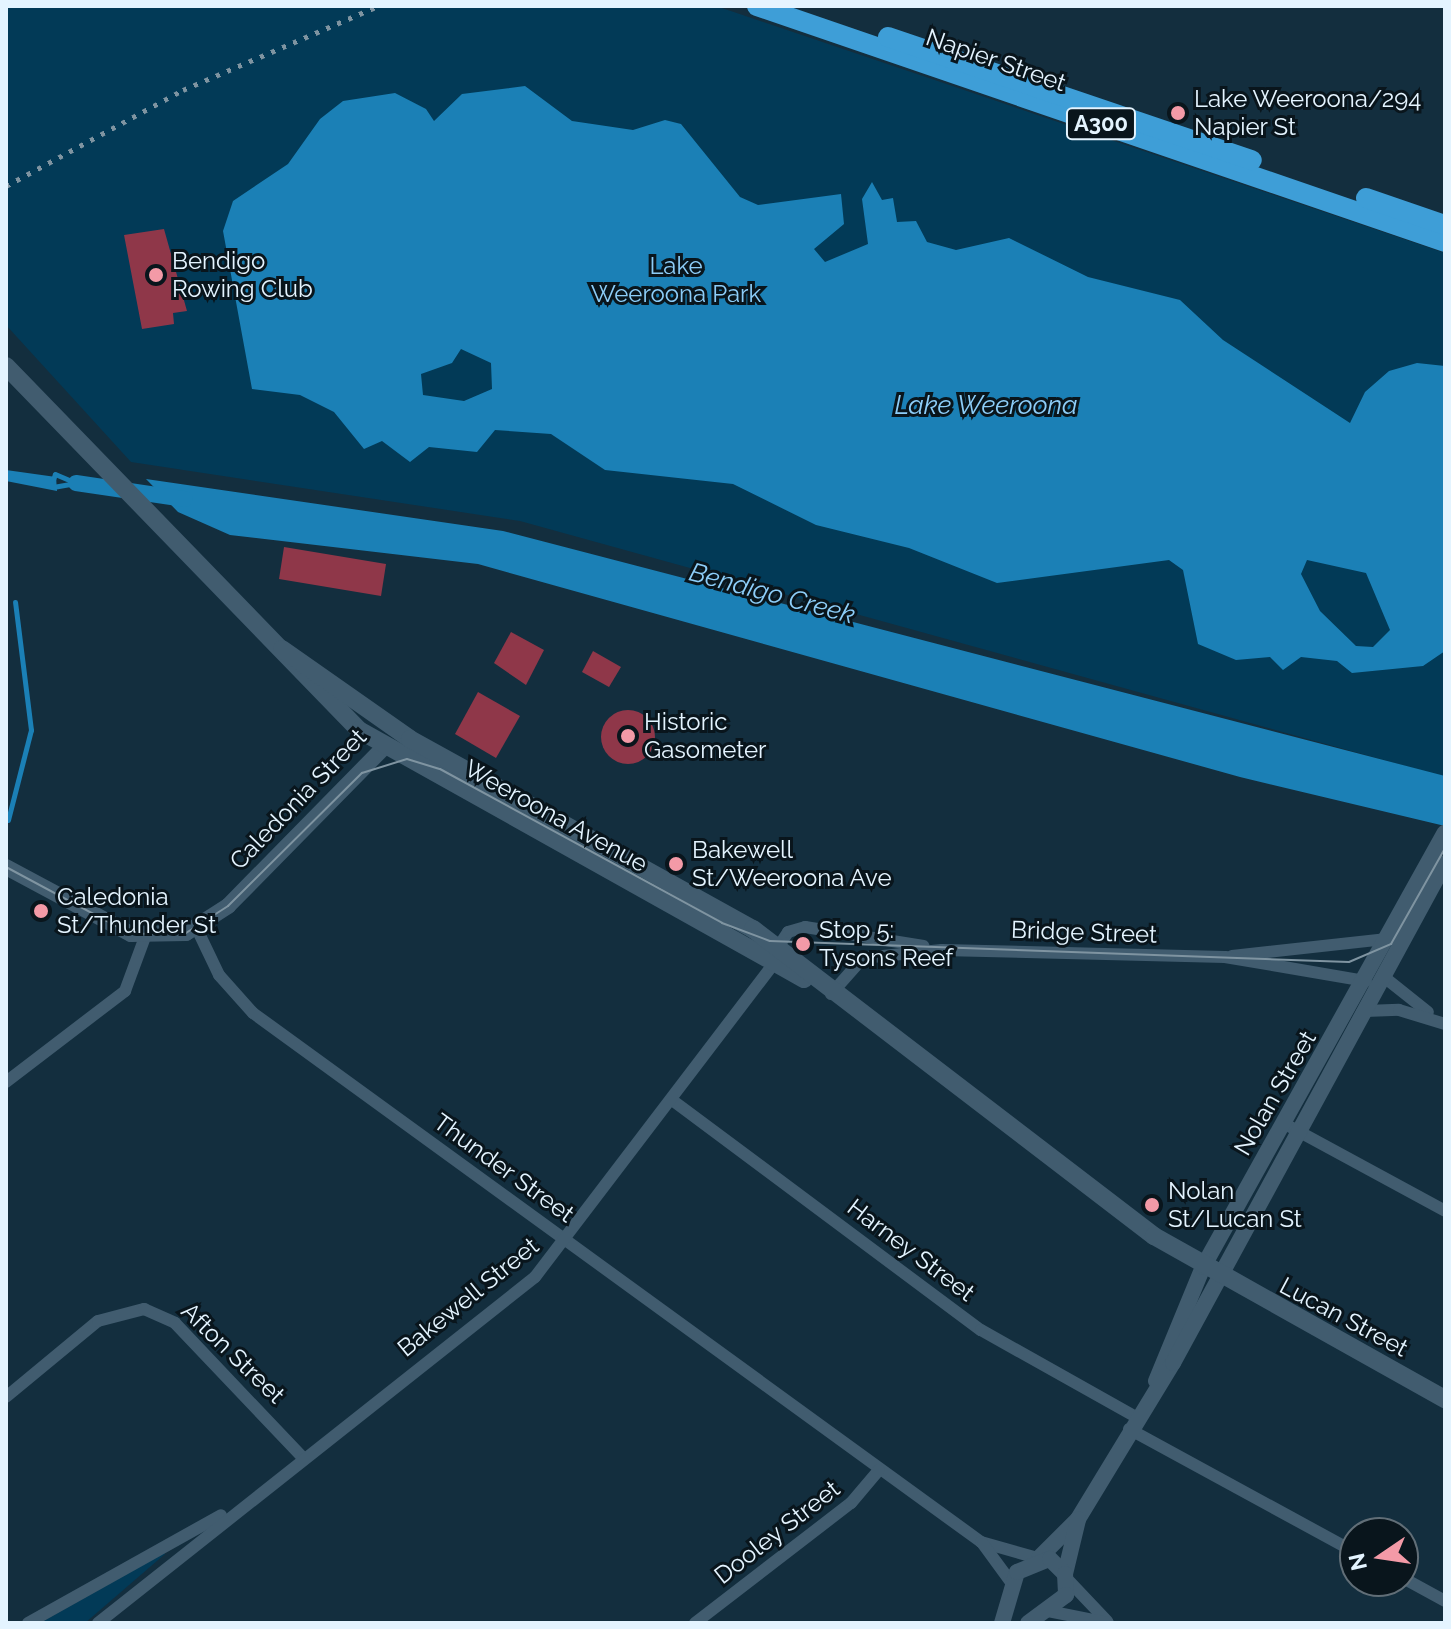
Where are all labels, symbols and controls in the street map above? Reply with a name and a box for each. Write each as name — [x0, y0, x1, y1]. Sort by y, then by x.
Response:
street label: Napier Street — [922, 23, 1070, 97]
place label: Lake Weeroona/294 Napier St — [1194, 85, 1422, 141]
marker: Lake Weeroona/294 Napier St — [1169, 104, 1187, 122]
road number: A300 — [1065, 106, 1137, 142]
place label: Bendigo Rowing Club — [172, 247, 313, 303]
park label: Lake Weeroona Park — [591, 252, 761, 308]
marker: Bendigo Rowing Club — [147, 266, 165, 284]
water label: Lake Weeroona — [894, 390, 1078, 422]
water label: Bendigo Creek — [686, 557, 858, 631]
place label: Historic Gasometer — [644, 708, 767, 764]
street label: Caledonia Street — [224, 723, 372, 875]
marker: Historic Gasometer — [619, 727, 637, 745]
street label: Weeroona Avenue — [459, 754, 653, 878]
place label: Bakewell St/Weeroona Ave — [692, 836, 892, 892]
marker: Bakewell St/Weeroona Ave — [667, 855, 685, 873]
place label: Caledonia St/Thunder St — [57, 883, 217, 939]
marker: Caledonia St/Thunder St — [32, 902, 50, 920]
street label: Bridge Street — [1010, 915, 1158, 949]
place label: Stop 5: Tysons Reef — [819, 916, 953, 972]
marker: Stop 5: Tysons Reef — [794, 935, 812, 953]
street label: Nolan Street — [1228, 1026, 1322, 1160]
street label: Thunder Street — [428, 1107, 580, 1229]
place label: Nolan St/Lucan St — [1168, 1177, 1302, 1233]
street label: Harney Street — [841, 1193, 981, 1307]
marker: Nolan St/Lucan St — [1143, 1196, 1161, 1214]
street label: Bakewell Street — [391, 1231, 545, 1363]
street label: Lucan Street — [1275, 1271, 1413, 1363]
street label: Afton Street — [175, 1297, 291, 1409]
street label: Dooley Street — [708, 1474, 846, 1590]
north arrow — [1339, 1517, 1419, 1597]
text: N — [1343, 1551, 1372, 1573]

